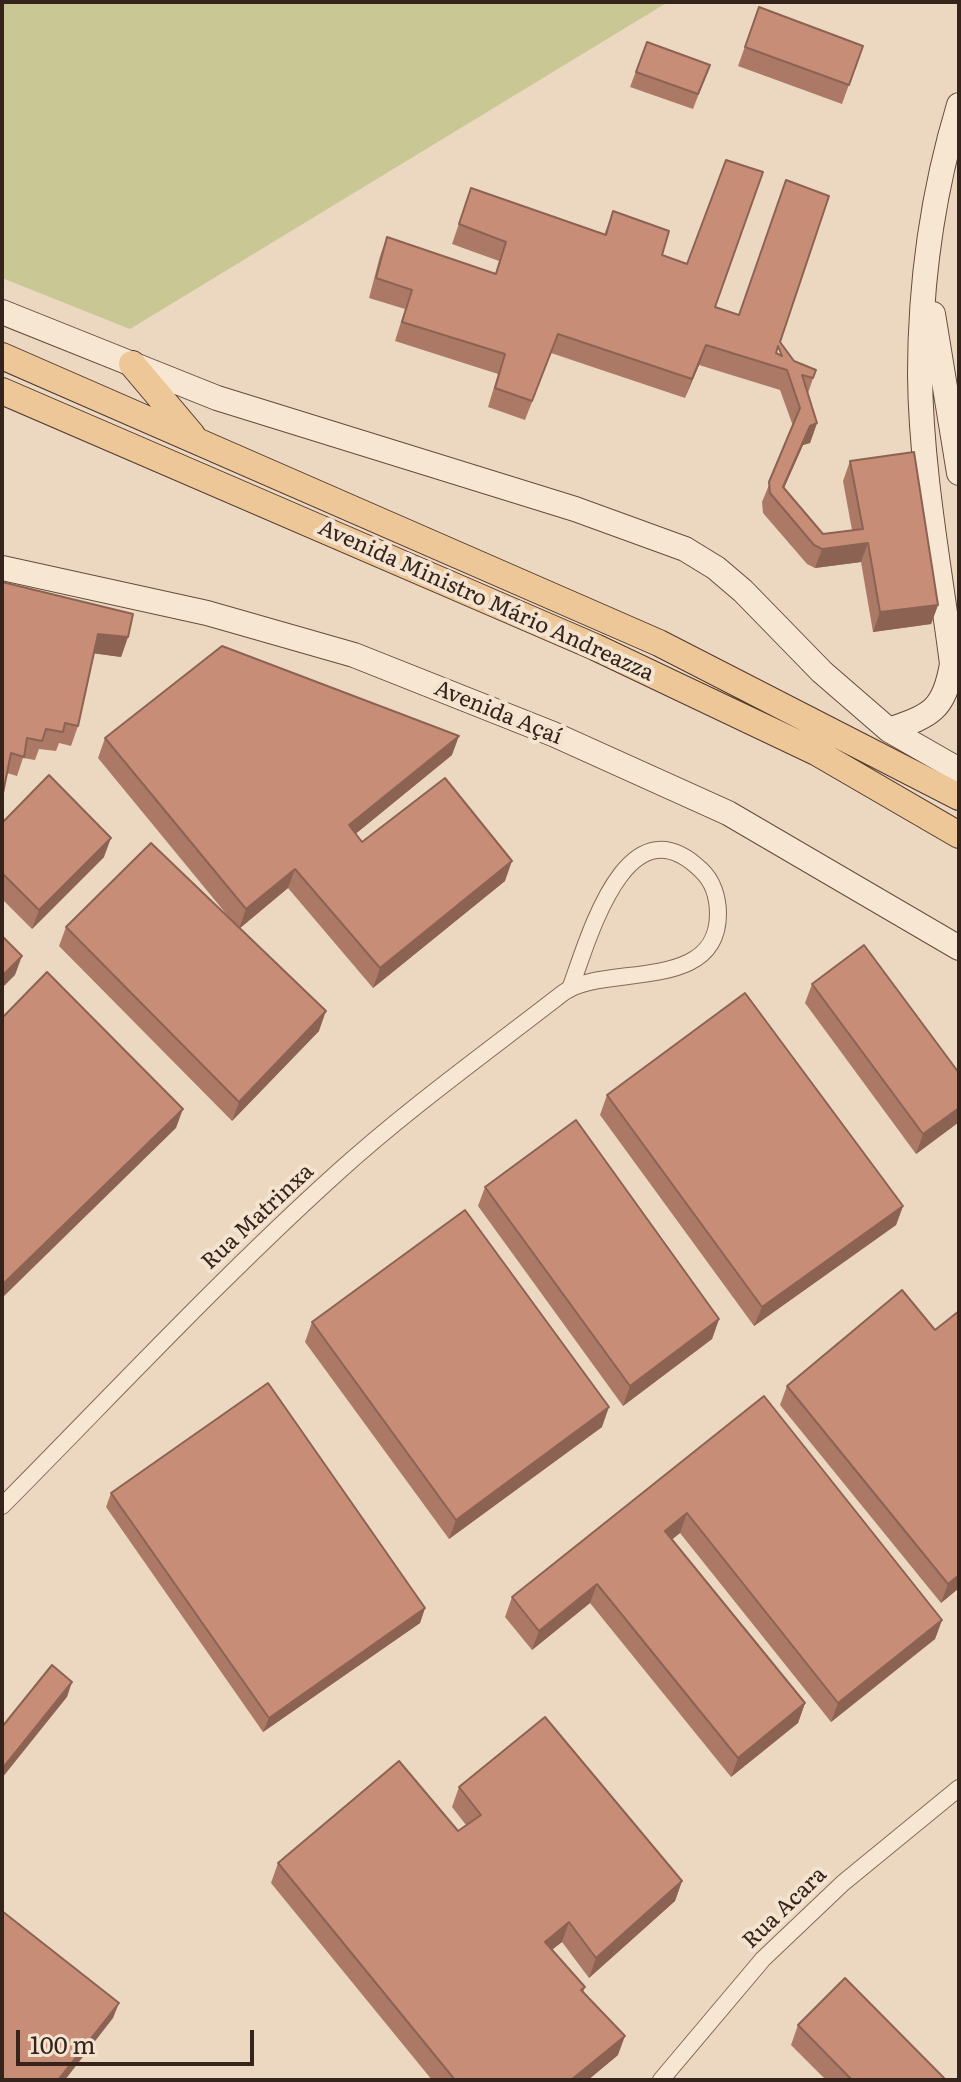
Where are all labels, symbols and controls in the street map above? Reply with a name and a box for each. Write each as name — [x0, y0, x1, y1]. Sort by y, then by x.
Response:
street label: Avenida Ministro Mário Andreazza — [314, 515, 658, 687]
street label: Avenida Açaí — [430, 675, 566, 751]
street label: Rua Matrinxa — [197, 1159, 319, 1275]
street label: Rua Acara — [738, 1862, 832, 1954]
scale bar — [20, 2014, 258, 2064]
text: 100 m — [30, 2026, 96, 2061]

